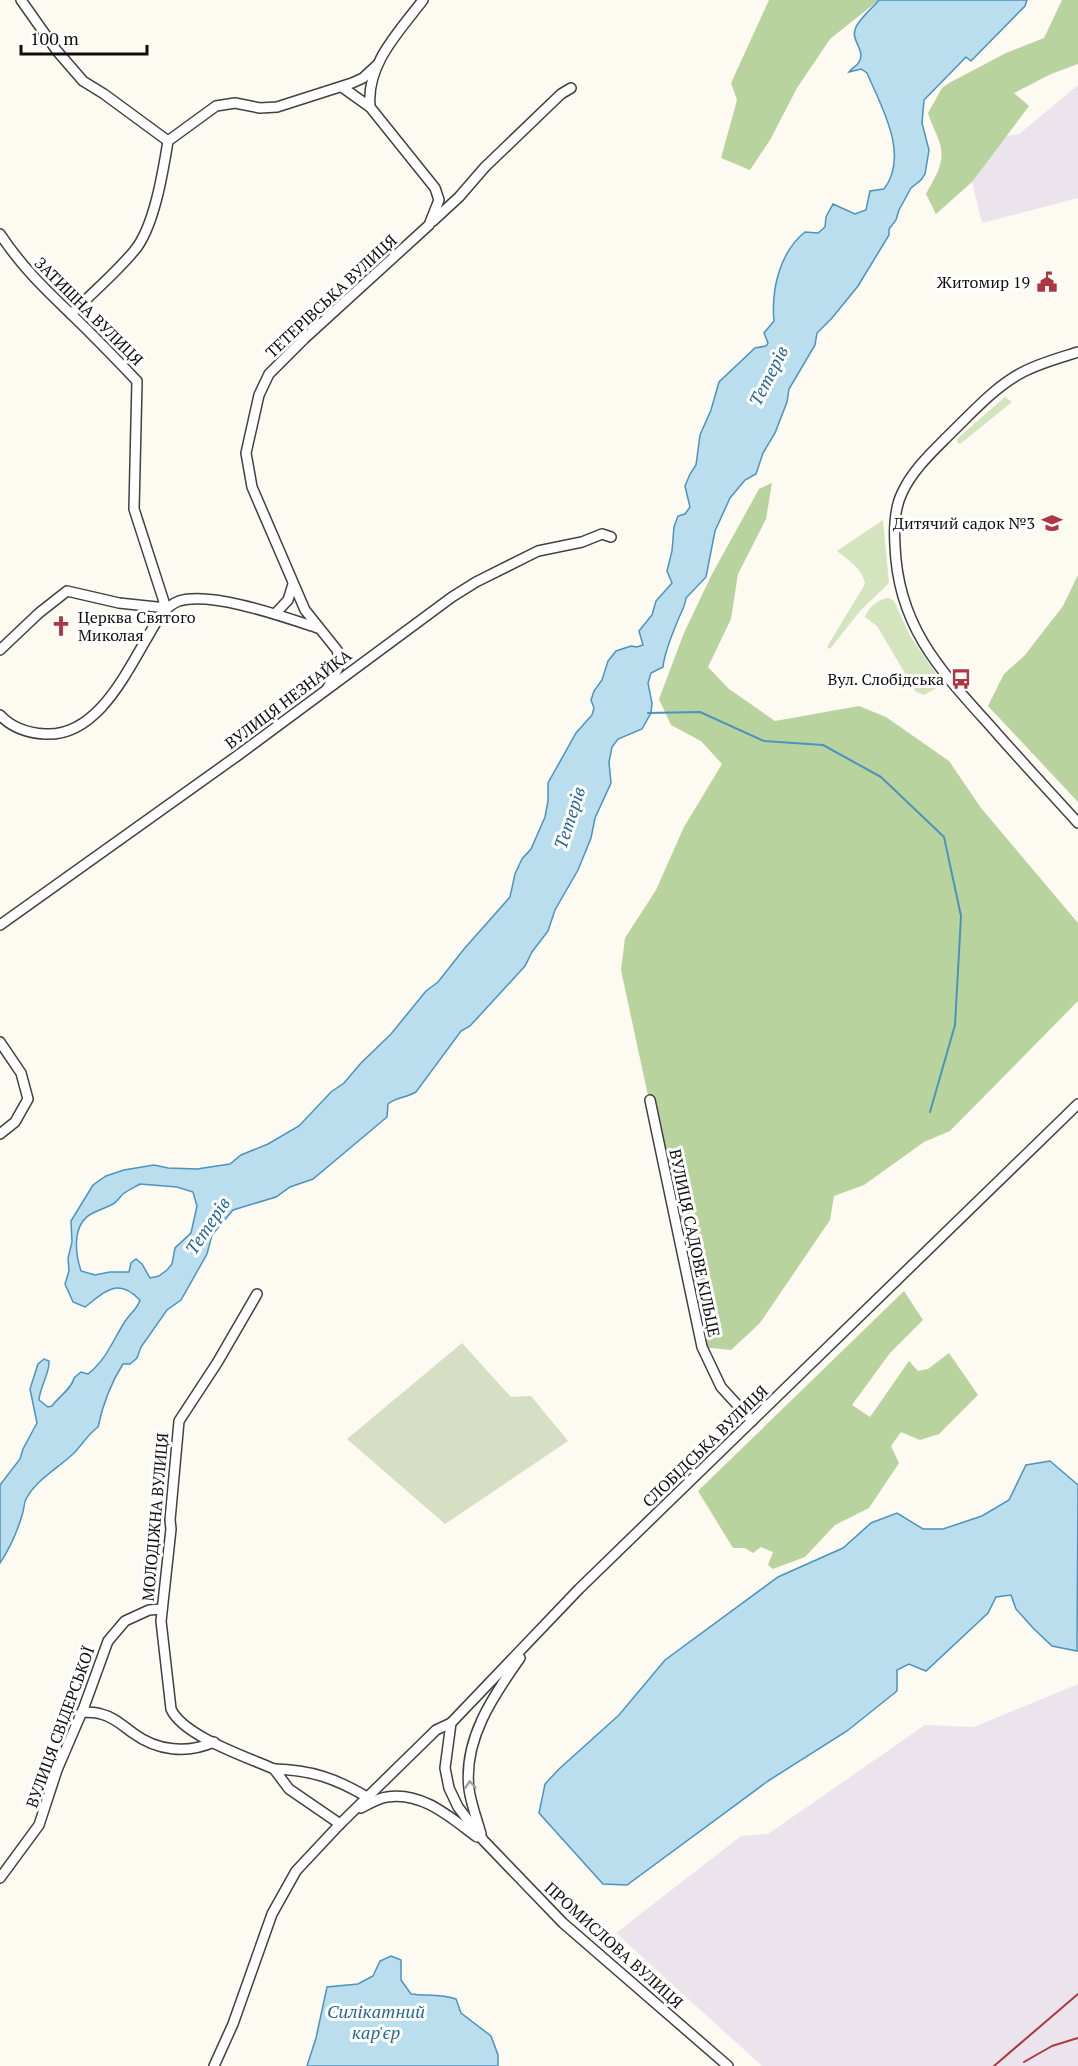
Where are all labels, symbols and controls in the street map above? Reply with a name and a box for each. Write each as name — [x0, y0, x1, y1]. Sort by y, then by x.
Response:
scale bar — [21, 18, 147, 56]
text: 100 m — [30, 26, 79, 50]
street label: ТЕТЕРІВСЬКА ВУЛИЦЯ — [261, 229, 401, 363]
street label: ЗАТИШНА ВУЛИЦЯ — [30, 252, 148, 370]
public building icon: Житомир 19 — [1035, 270, 1059, 294]
place label: Житомир 19 — [937, 271, 1030, 293]
water label: Тетерів — [743, 341, 793, 410]
school or university icon: Дитячий садок №3 — [1040, 511, 1064, 535]
place label: Дитячий садок №3 — [893, 512, 1035, 534]
place label: Церква Святого Миколая — [78, 606, 196, 646]
church icon: Церква Святого Миколая — [49, 614, 73, 638]
street label: ВУЛИЦЯ НЕЗНАЙКА — [220, 644, 356, 754]
bus stop icon: Вул. Слобідська — [949, 667, 973, 691]
place label: Вул. Слобідська — [828, 668, 944, 690]
water label: Тетерів — [548, 783, 590, 852]
street label: ВУЛИЦЯ САДОВЕ КІЛЬЦЕ — [664, 1147, 726, 1339]
water label: Тетерів — [179, 1192, 235, 1259]
street label: СЛОБІДСЬКА ВУЛИЦЯ — [637, 1380, 773, 1512]
street label: МОЛОДІЖНА ВУЛИЦЯ — [137, 1432, 173, 1602]
street label: ВУЛИЦЯ СВІДЕРСЬКОЇ — [21, 1643, 100, 1811]
one-way arrow — [464, 1780, 477, 1789]
street label: ПРОМИСЛОВА ВУЛИЦЯ — [540, 1877, 688, 2013]
water label: Силікатний кар'єр — [327, 1999, 425, 2044]

